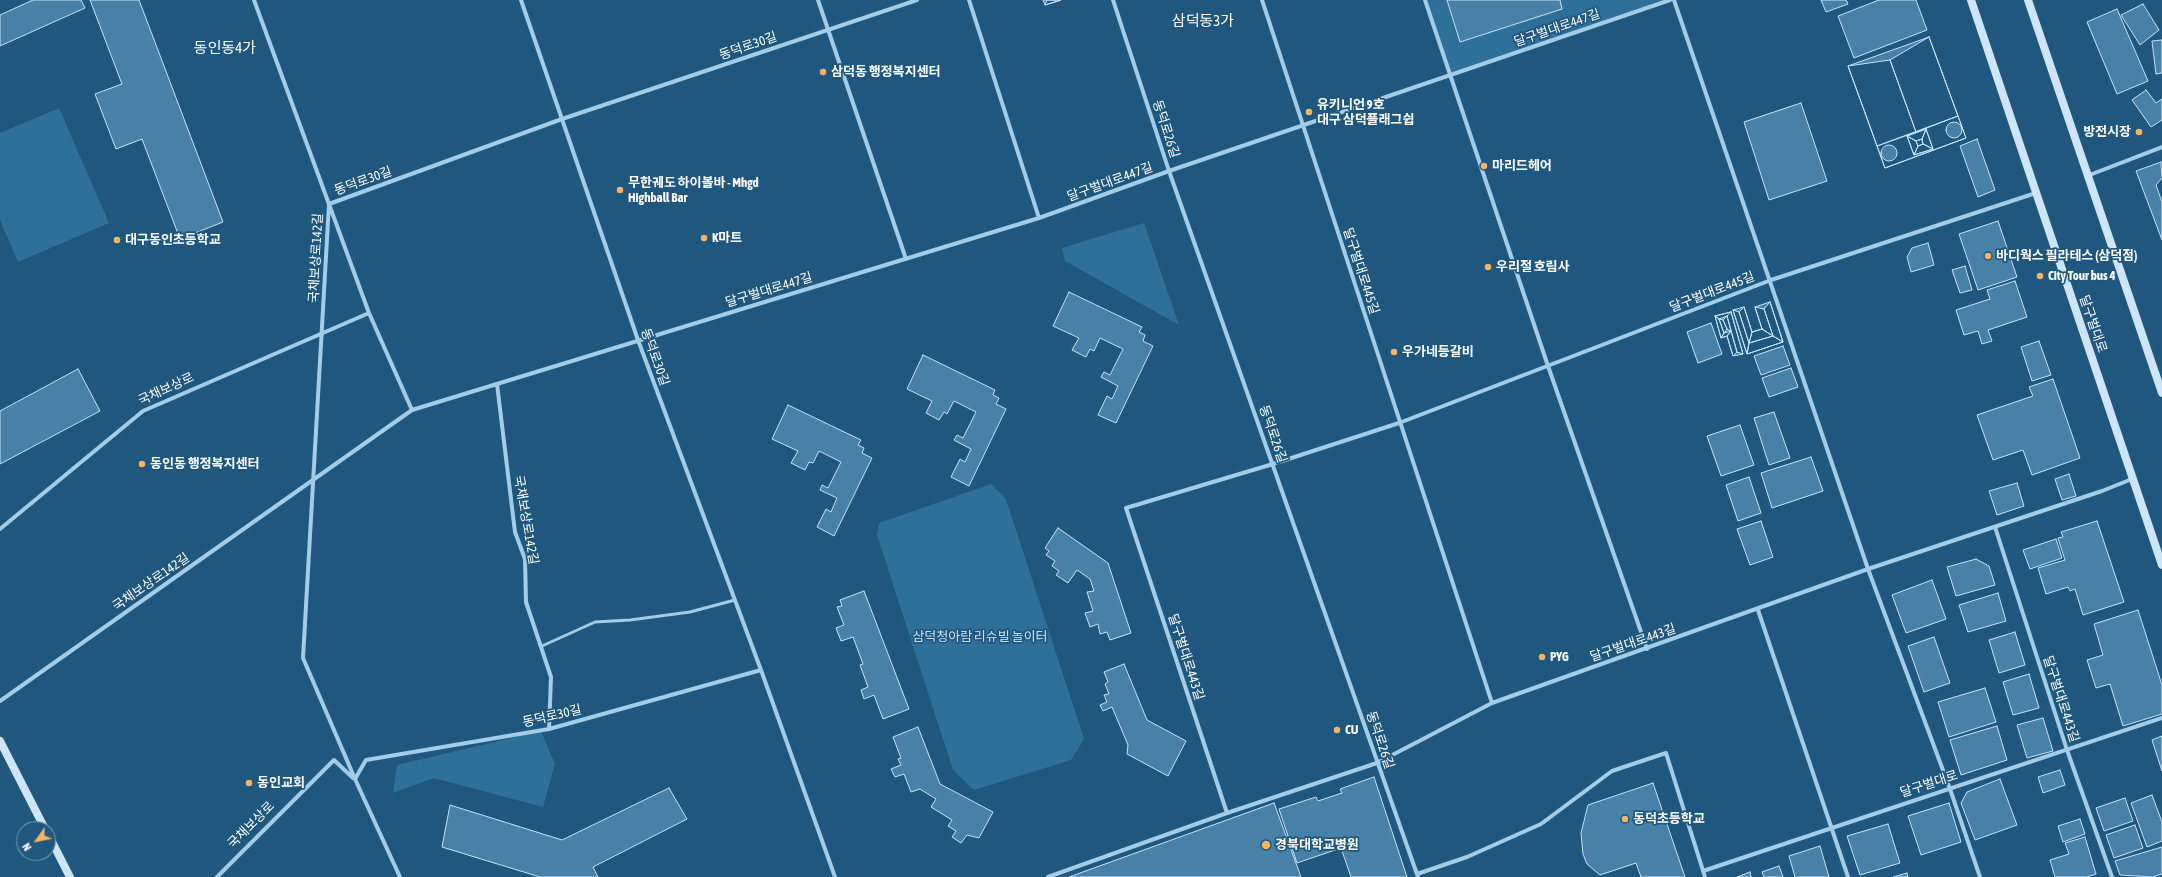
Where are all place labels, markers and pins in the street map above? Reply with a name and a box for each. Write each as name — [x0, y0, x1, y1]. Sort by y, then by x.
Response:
place label: 삼덕동 행정복지센터 — [831, 64, 940, 80]
marker: 삼덕동 행정복지센터 — [818, 67, 828, 77]
place label: 유키니언 9호 대구 삼덕플래그쉽 — [1317, 97, 1414, 128]
marker: 유키니언 9호 대구 삼덕플래그쉽 — [1304, 107, 1314, 117]
place label: 방전시장 — [2083, 124, 2131, 140]
marker: 방전시장 — [2134, 127, 2144, 137]
place label: 마리드헤어 — [1492, 158, 1552, 174]
marker: 마리드헤어 — [1479, 161, 1489, 171]
place label: 무한궤도 하이볼바 - Mhgd Highball Bar — [628, 175, 759, 206]
marker: 무한궤도 하이볼바 - Mhgd Highball Bar — [615, 185, 625, 195]
place label: K마트 — [712, 230, 742, 246]
place label: 대구동인초등학교 — [125, 232, 221, 248]
marker: K마트 — [699, 233, 709, 243]
marker: 대구동인초등학교 — [112, 235, 122, 245]
place label: 바디웍스 필라테스 (삼덕점) — [1996, 248, 2137, 264]
marker: 바디웍스 필라테스 (삼덕점) — [1983, 251, 1993, 261]
place label: 우리절 호림사 — [1496, 259, 1570, 275]
marker: 우리절 호림사 — [1483, 262, 1493, 272]
place label: City Tour bus 4 — [2048, 268, 2116, 284]
marker: City Tour bus 4 — [2035, 271, 2045, 281]
place label: 우가네등갈비 — [1402, 344, 1474, 360]
marker: 우가네등갈비 — [1389, 347, 1399, 357]
place label: 동인동 행정복지센터 — [150, 456, 259, 472]
marker: 동인동 행정복지센터 — [137, 459, 147, 469]
place label: PYG — [1550, 649, 1569, 665]
marker: PYG — [1537, 652, 1547, 662]
place label: CU — [1345, 722, 1359, 738]
marker: CU — [1332, 725, 1342, 735]
place label: 동인교회 — [257, 775, 305, 791]
marker: 동인교회 — [244, 778, 254, 788]
place label: 동덕초등학교 — [1633, 811, 1705, 827]
marker: 동덕초등학교 — [1620, 814, 1630, 824]
place label: 경북대학교병원 — [1275, 837, 1359, 853]
marker: 경북대학교병원 — [1260, 839, 1272, 851]

